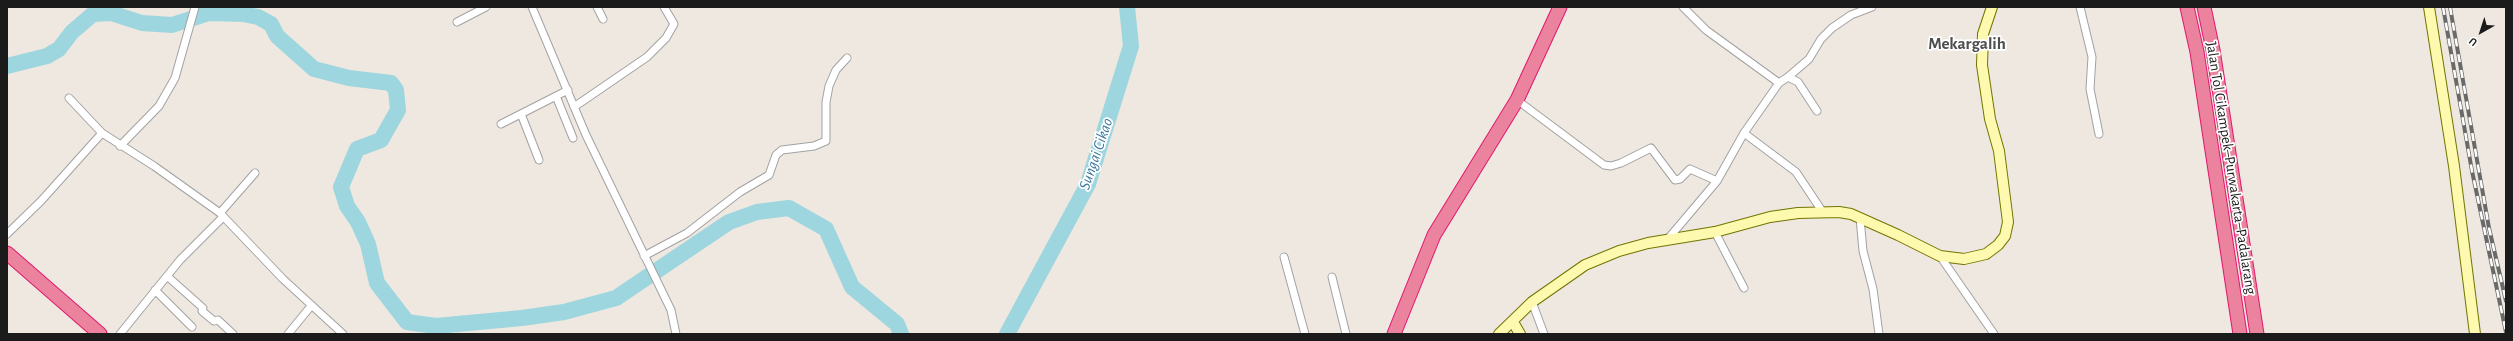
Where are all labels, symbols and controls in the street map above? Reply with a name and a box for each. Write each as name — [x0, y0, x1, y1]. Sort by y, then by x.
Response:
north arrow — [2461, 12, 2501, 52]
district label: Mekargalih — [1928, 34, 2006, 54]
text: U — [2467, 35, 2479, 48]
street label: Jalan Tol Cikampek–Purwakarta–Padalarang — [2202, 40, 2260, 296]
water label: Sungai Cikao — [1075, 116, 1117, 192]

